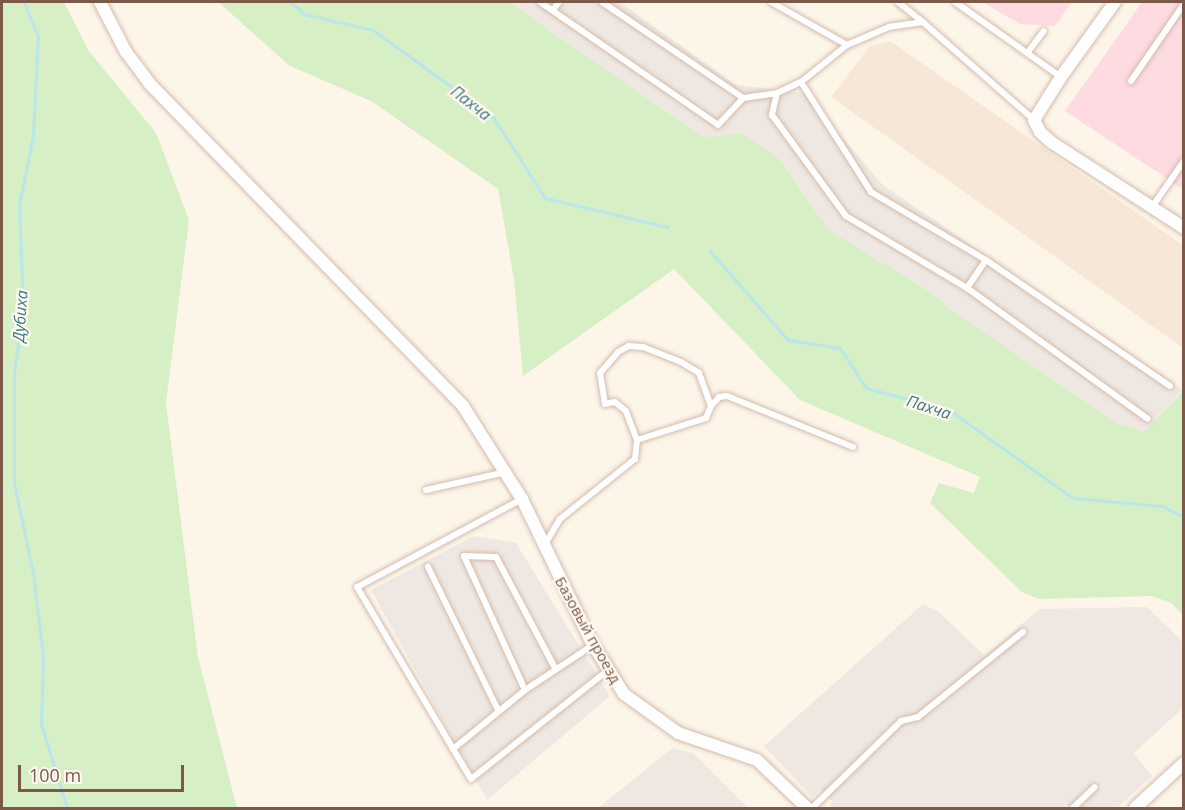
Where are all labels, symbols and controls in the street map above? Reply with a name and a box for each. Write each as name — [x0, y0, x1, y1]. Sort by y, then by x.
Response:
water label: Пахча — [447, 81, 495, 125]
water label: Дубиха — [9, 289, 31, 343]
water label: Пахча — [904, 391, 954, 423]
street label: Базовый проезд — [551, 574, 625, 686]
scale bar — [21, 753, 188, 791]
text: 100 m — [29, 763, 81, 787]

